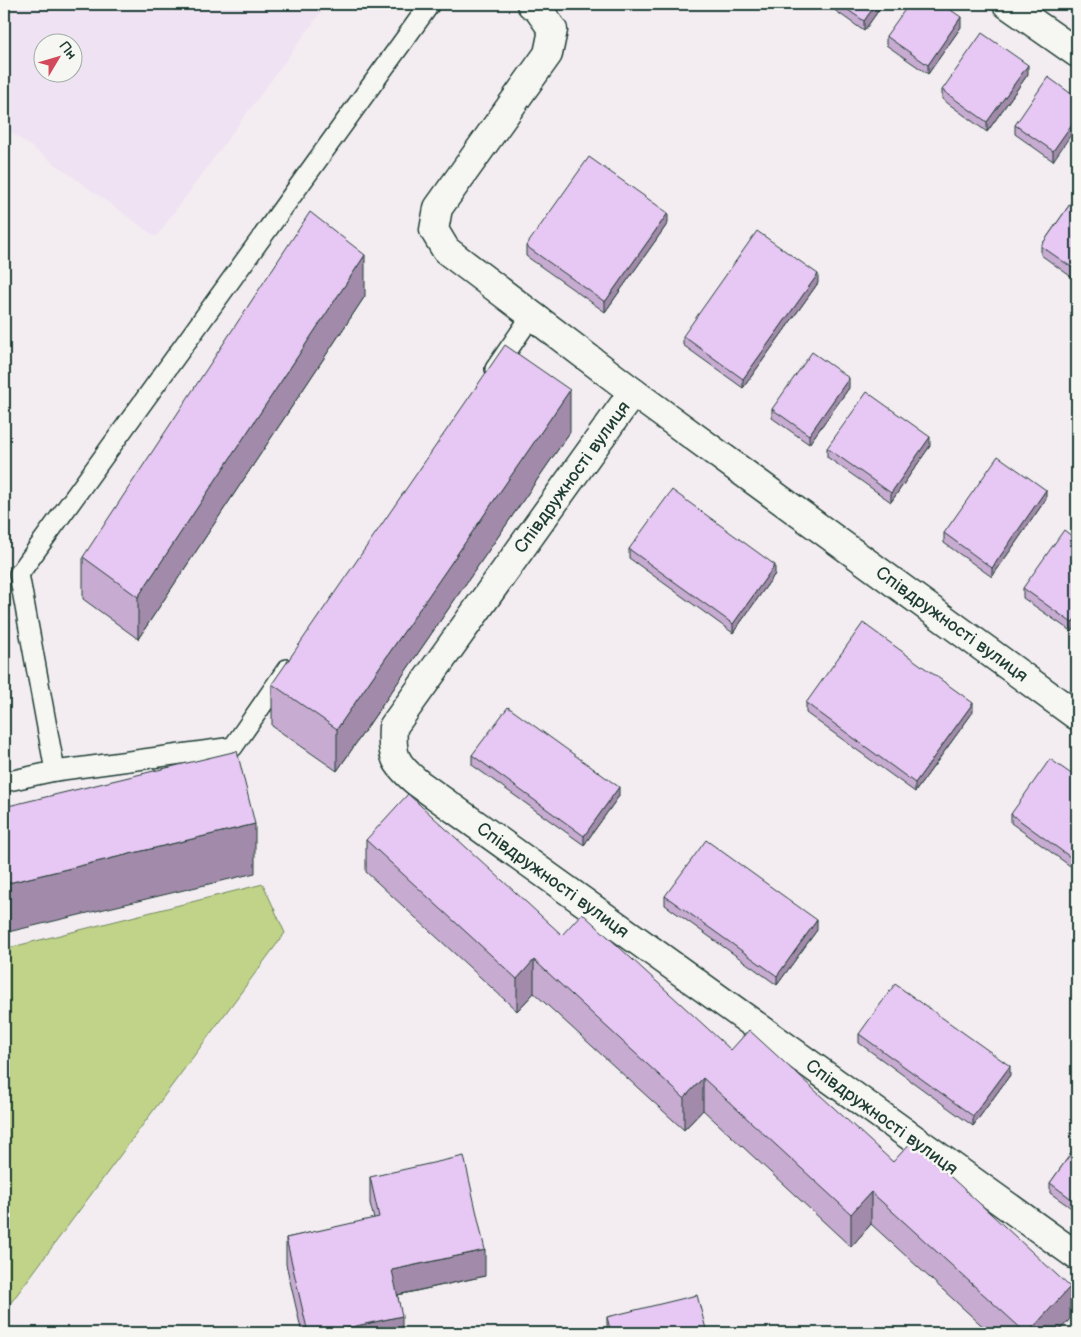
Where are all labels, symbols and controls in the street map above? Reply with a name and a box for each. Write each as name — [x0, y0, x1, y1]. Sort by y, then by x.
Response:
north arrow — [32, 32, 82, 82]
text: Пн — [55, 38, 80, 63]
street label: Співдружності вулиця — [510, 397, 635, 558]
street label: Співдружності вулиця — [871, 562, 1032, 687]
street label: Співдружності вулиця — [472, 818, 633, 943]
street label: Співдружності вулиця — [801, 1055, 962, 1180]

